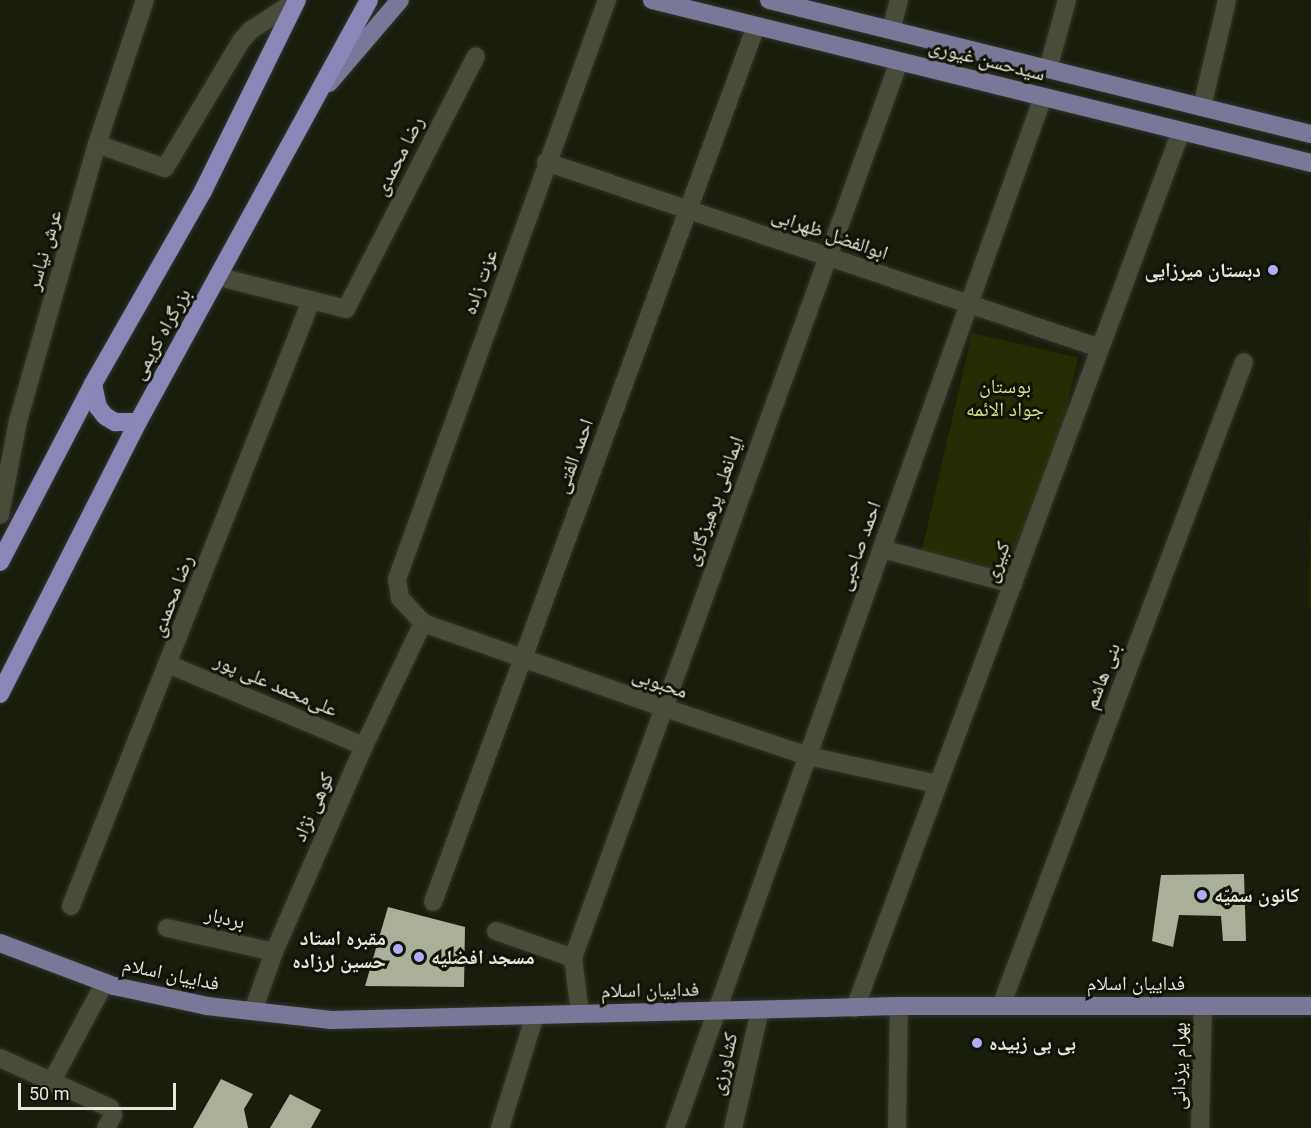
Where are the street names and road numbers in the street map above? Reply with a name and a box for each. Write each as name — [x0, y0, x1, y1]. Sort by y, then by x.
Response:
street label: سیدحسن غیوری — [926, 34, 1048, 86]
street label: رضا محمدی — [369, 112, 429, 200]
street label: ابوالفضل ظهرابی — [769, 203, 891, 265]
street label: عرش نیاسر — [21, 207, 67, 293]
street label: عزت زاده — [457, 246, 503, 318]
street label: بزرگراه کریمی — [126, 284, 196, 384]
street label: احمد الفتی — [549, 415, 599, 497]
street label: ایمانعلی پرهیزگاری — [679, 433, 749, 569]
street label: احمد صاحبی — [832, 498, 886, 594]
street label: کبیری — [979, 538, 1015, 586]
street label: رضا محمدی — [145, 552, 199, 640]
street label: بنی هاشم — [1078, 639, 1126, 713]
street label: علی‌محمد علی پور — [211, 648, 341, 722]
street label: محبوبی — [629, 662, 691, 704]
street label: کوهی نژاد — [287, 769, 339, 845]
street label: بردبار — [203, 902, 247, 934]
street label: فداییان اسلام — [120, 952, 222, 996]
street label: فداییان اسلام — [1087, 971, 1185, 995]
street label: فداییان اسلام — [601, 977, 699, 1003]
street label: بهرام یزدانی — [1166, 1022, 1192, 1110]
street label: کشاورزی — [705, 1030, 743, 1098]

